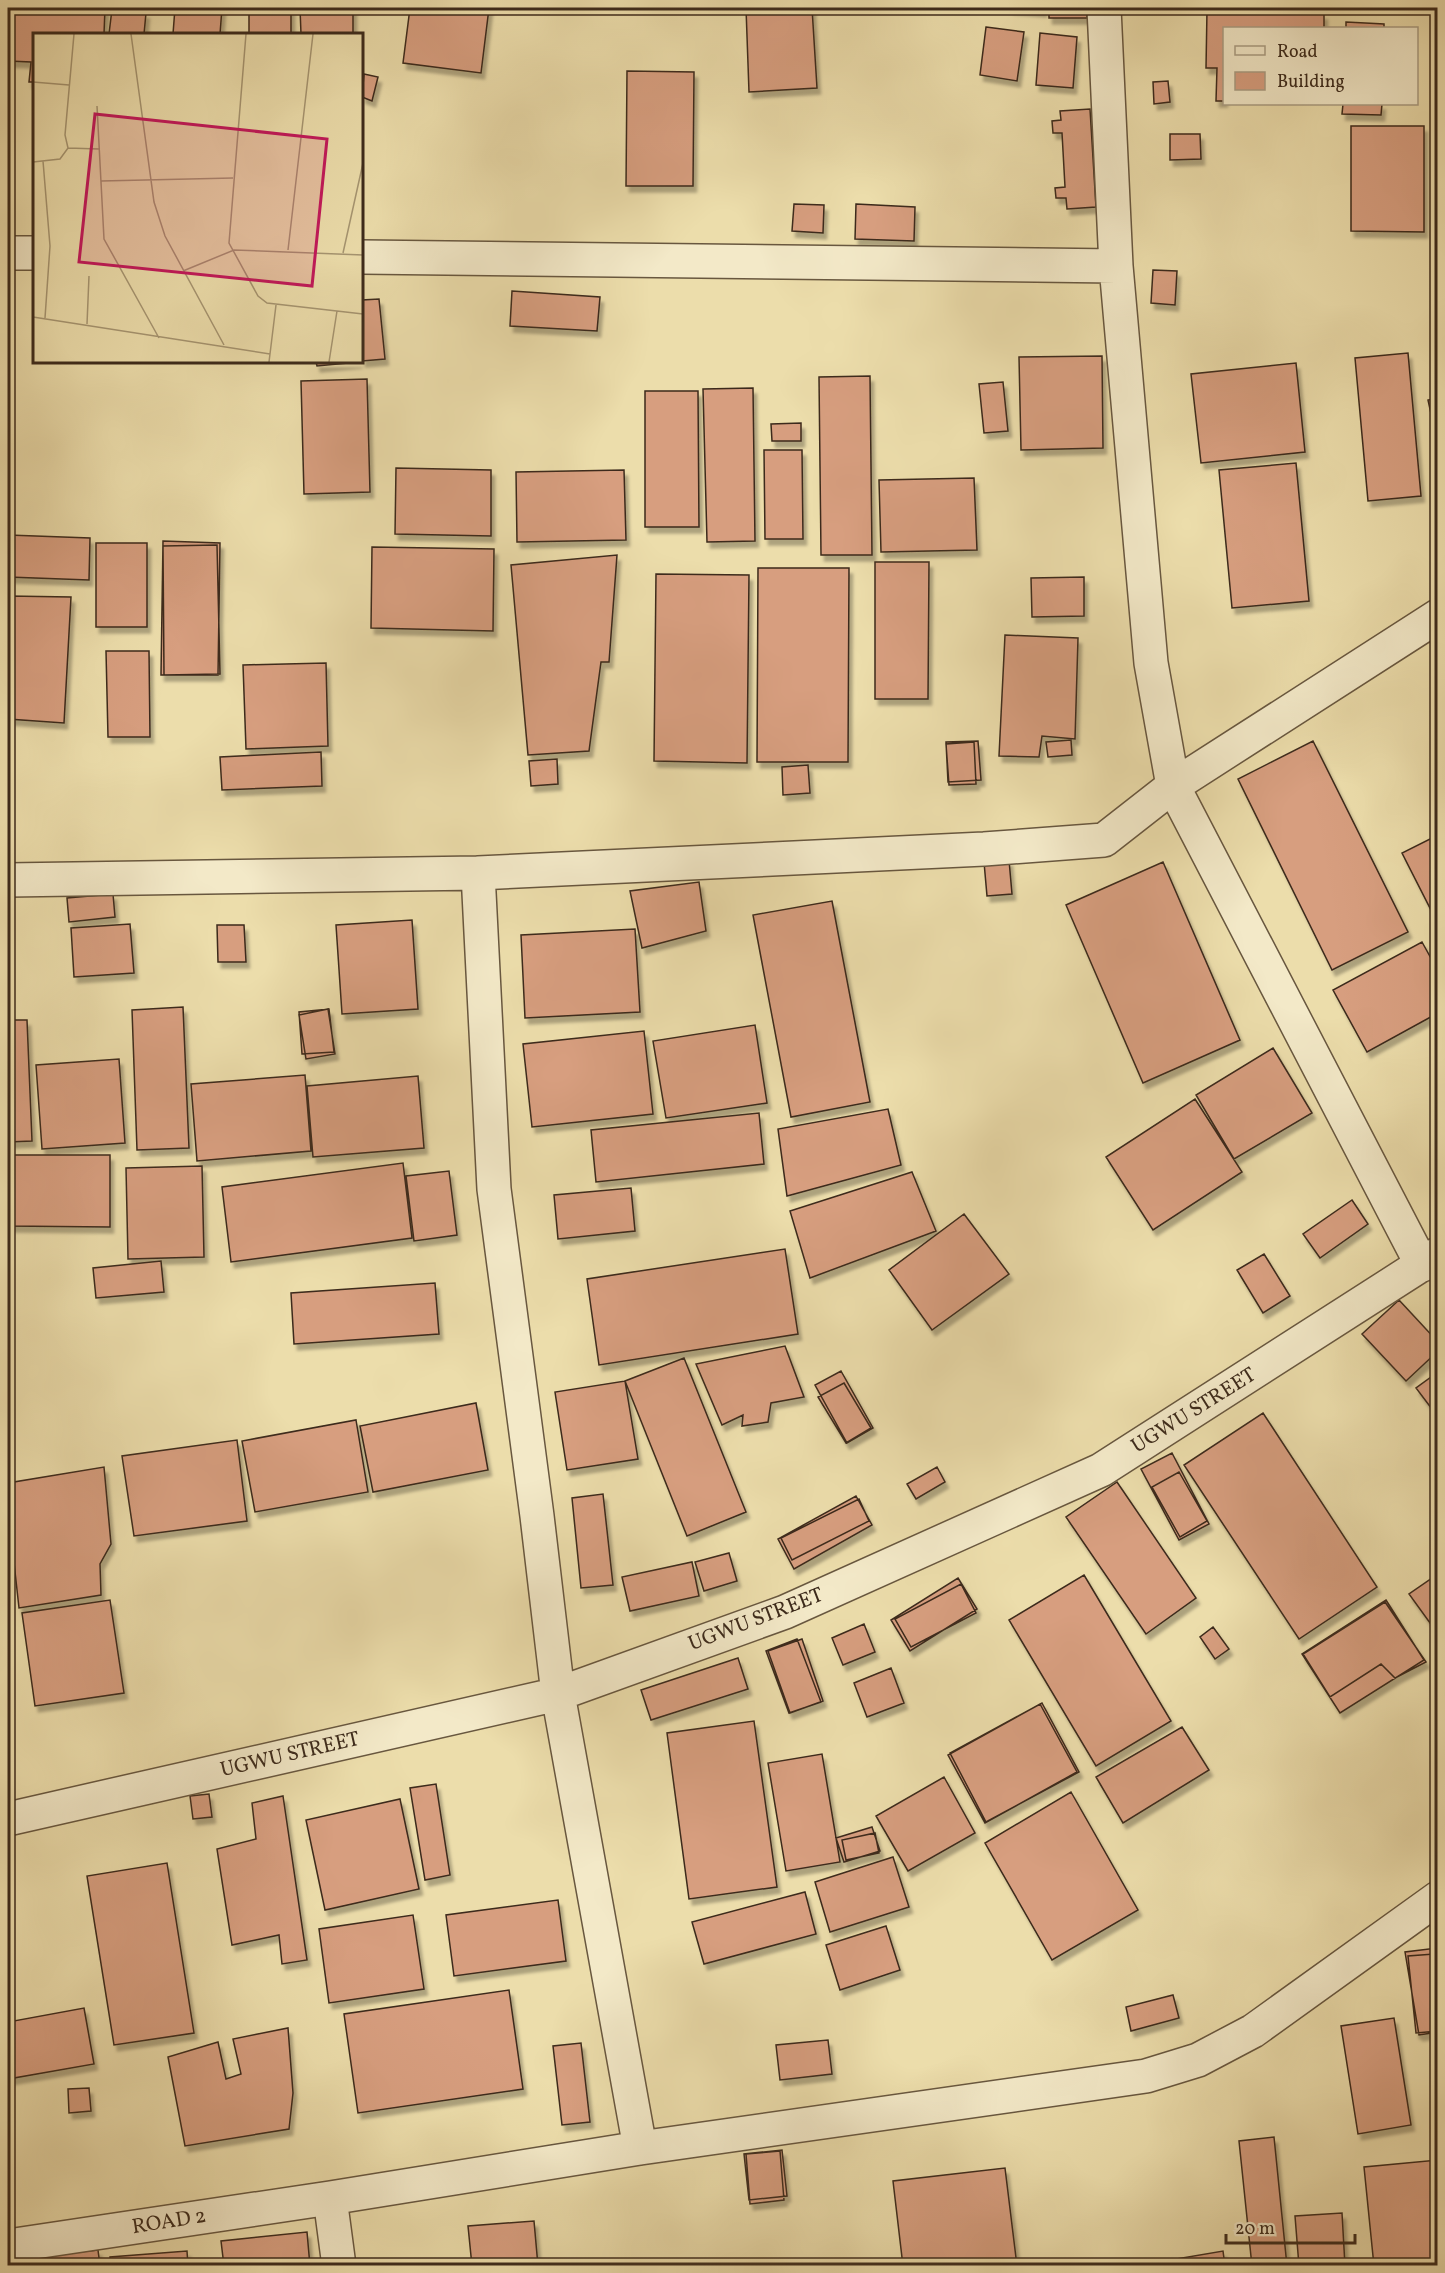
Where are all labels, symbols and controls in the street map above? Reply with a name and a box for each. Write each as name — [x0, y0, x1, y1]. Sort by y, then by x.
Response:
legend — [1223, 27, 1418, 105]
inset map — [33, 33, 363, 363]
text: Road — [1277, 40, 1318, 65]
text: Building — [1277, 70, 1345, 95]
street label: UGWU STREET — [1126, 1361, 1262, 1461]
street label: UGWU STREET — [684, 1581, 828, 1659]
street label: UGWU STREET — [217, 1725, 363, 1785]
street label: ROAD 2 — [130, 2202, 208, 2242]
scale bar — [1226, 2207, 1355, 2245]
text: 20 m — [1235, 2217, 1275, 2242]

